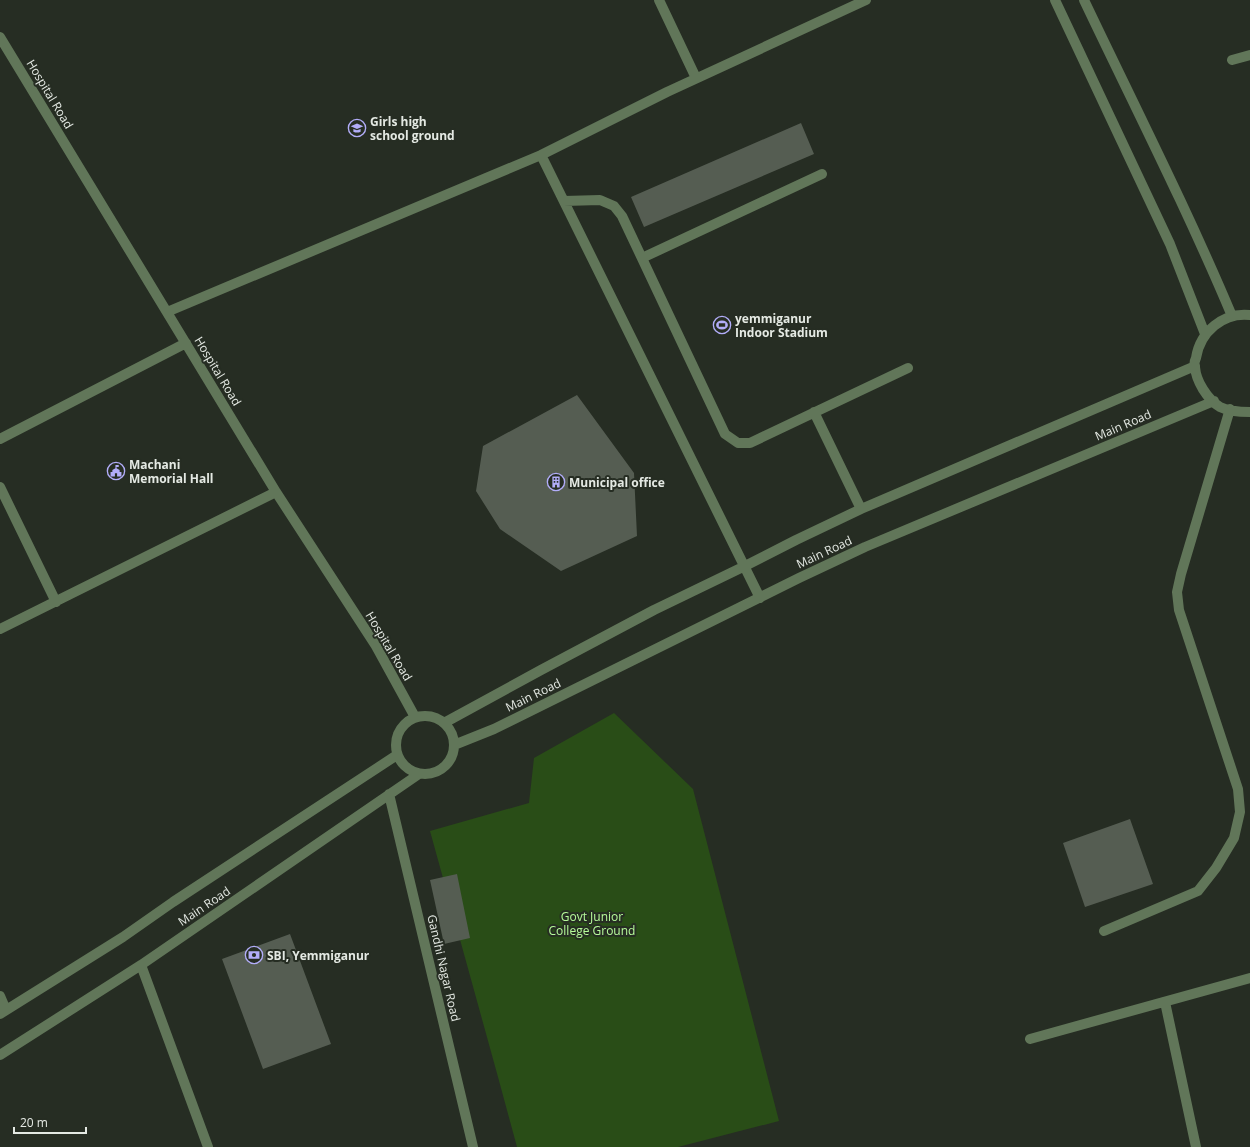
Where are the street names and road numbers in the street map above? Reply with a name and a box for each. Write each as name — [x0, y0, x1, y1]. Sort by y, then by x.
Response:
street label: Hospital Road — [23, 56, 77, 132]
street label: Hospital Road — [191, 333, 245, 409]
street label: Main Road — [1092, 406, 1154, 444]
street label: Main Road — [793, 532, 855, 572]
street label: Hospital Road — [362, 608, 416, 684]
street label: Main Road — [502, 674, 564, 716]
street label: Main Road — [175, 882, 233, 930]
street label: Gandhi Nagar Road — [423, 913, 465, 1023]

